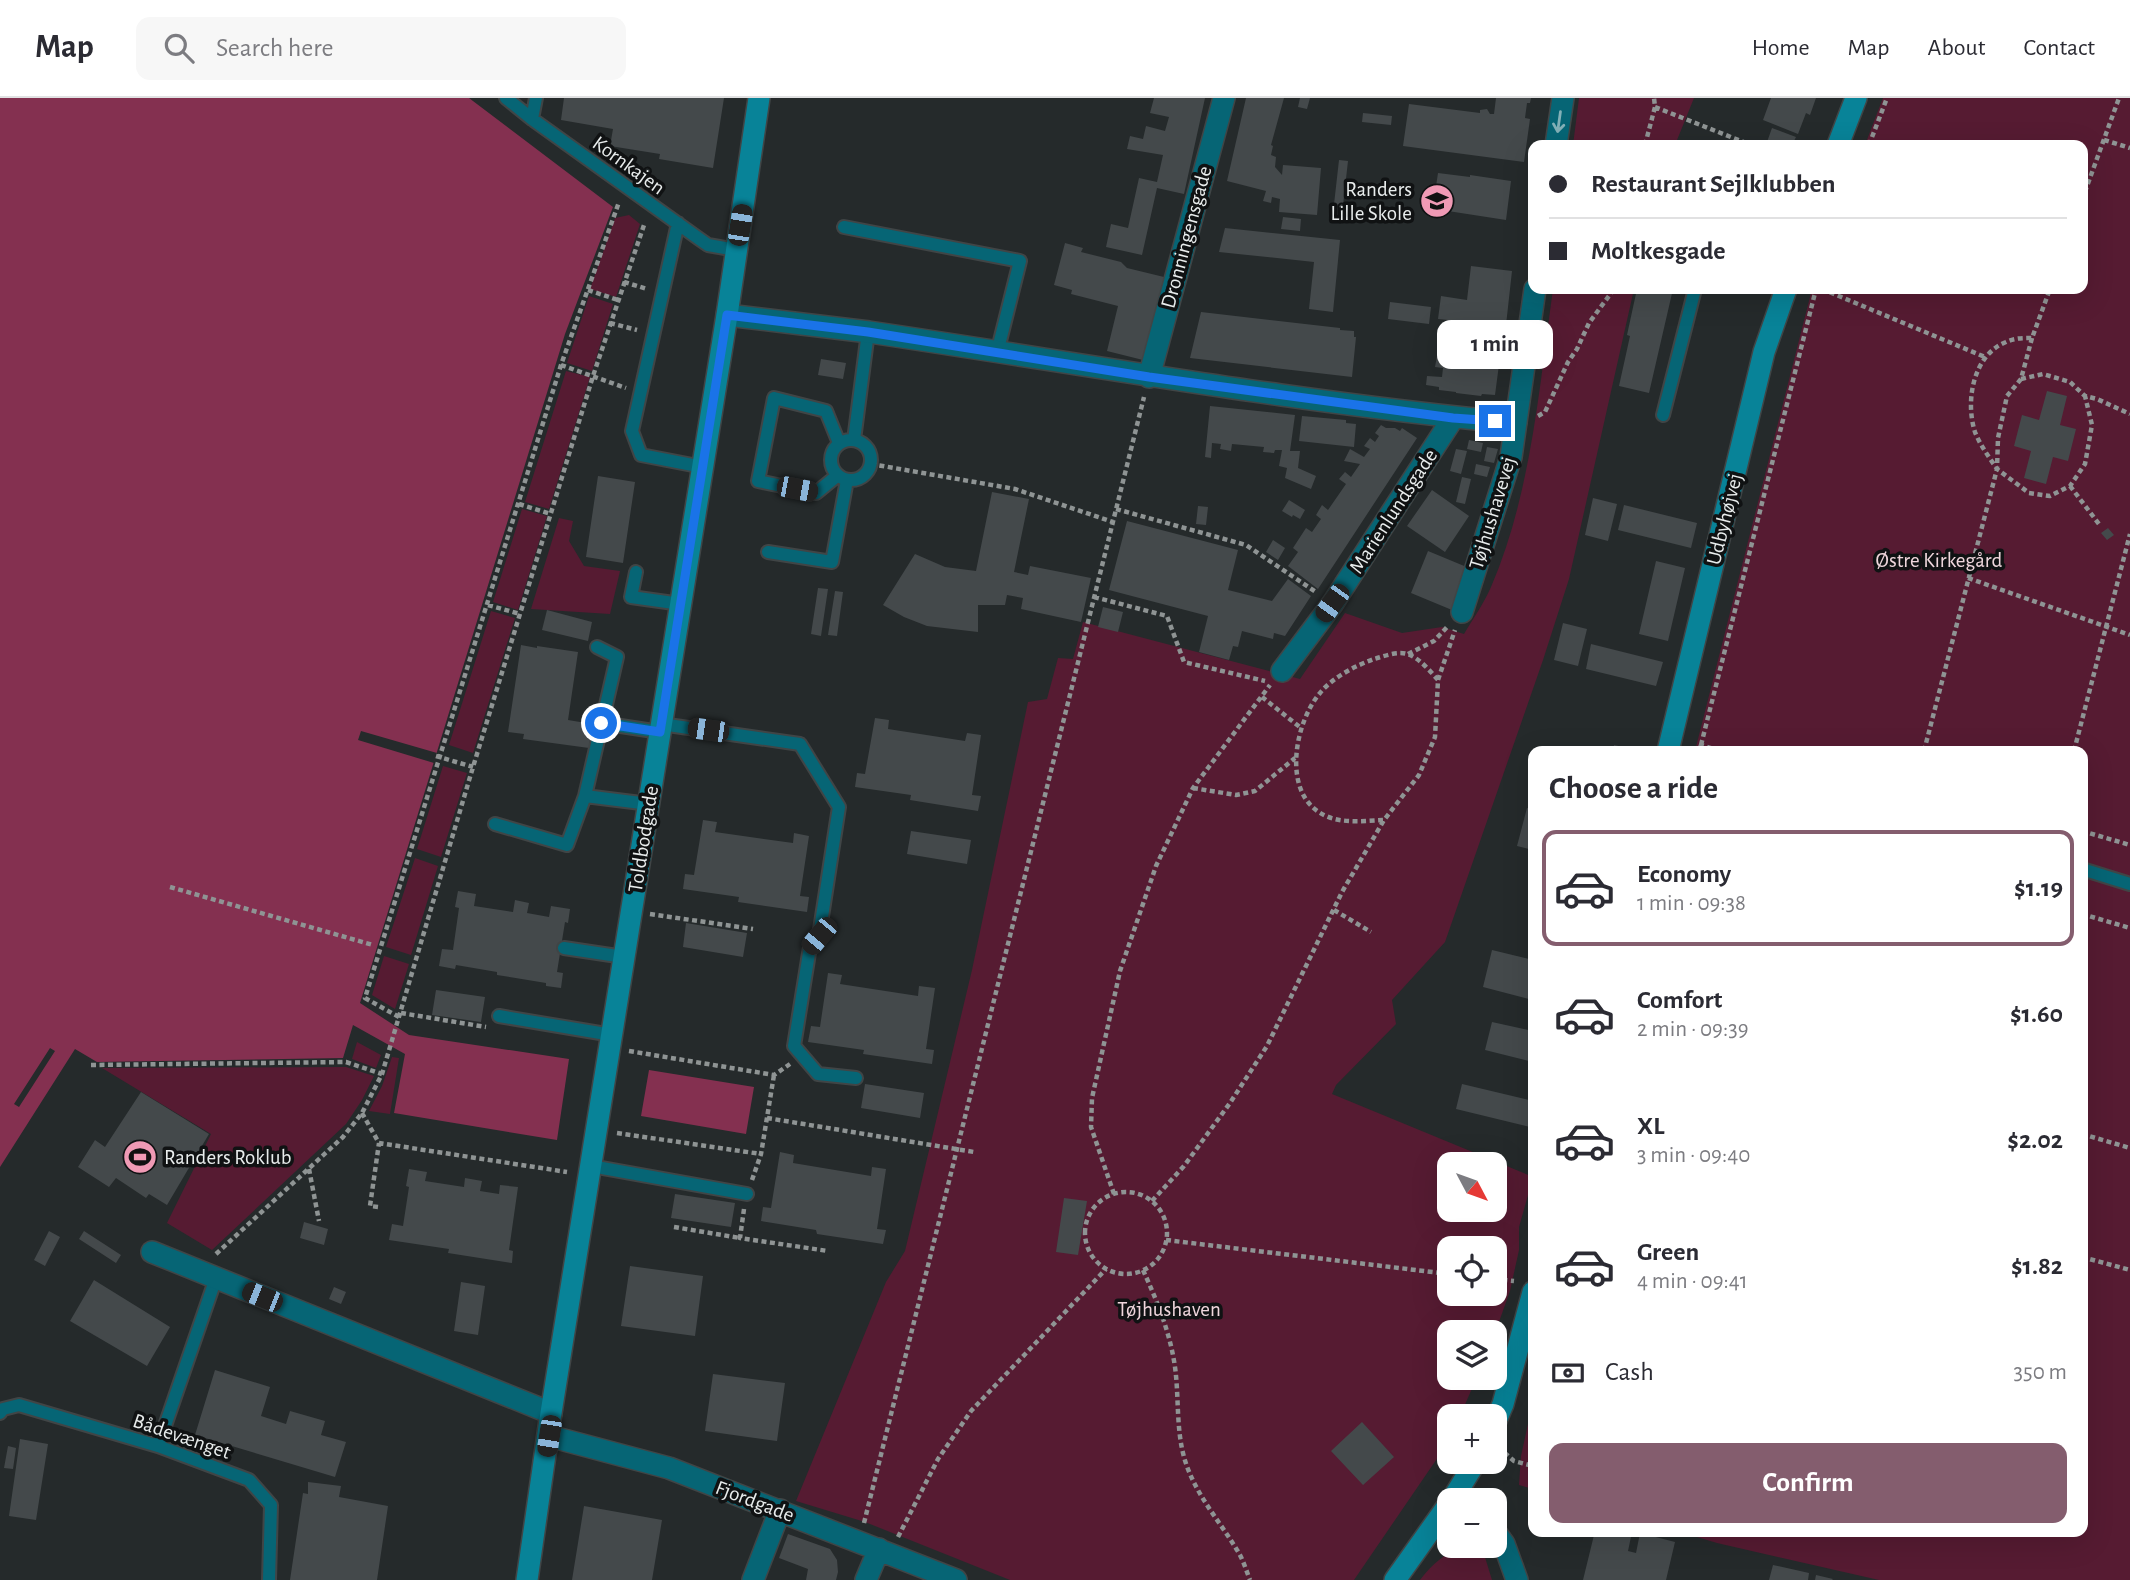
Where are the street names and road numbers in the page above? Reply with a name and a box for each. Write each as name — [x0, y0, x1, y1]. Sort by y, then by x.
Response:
street label: Kornkajen — [589, 132, 669, 198]
street label: Dronningensgade — [1157, 164, 1216, 311]
street label: Marienlundsgade — [1346, 445, 1441, 577]
street label: Tøjhushavevej — [1465, 454, 1520, 572]
street label: Udbyhøjvej — [1703, 471, 1746, 567]
street label: Toldbodgade — [625, 784, 662, 894]
street label: Bådevænget — [130, 1410, 234, 1463]
street label: Fjordgade — [712, 1477, 797, 1526]

